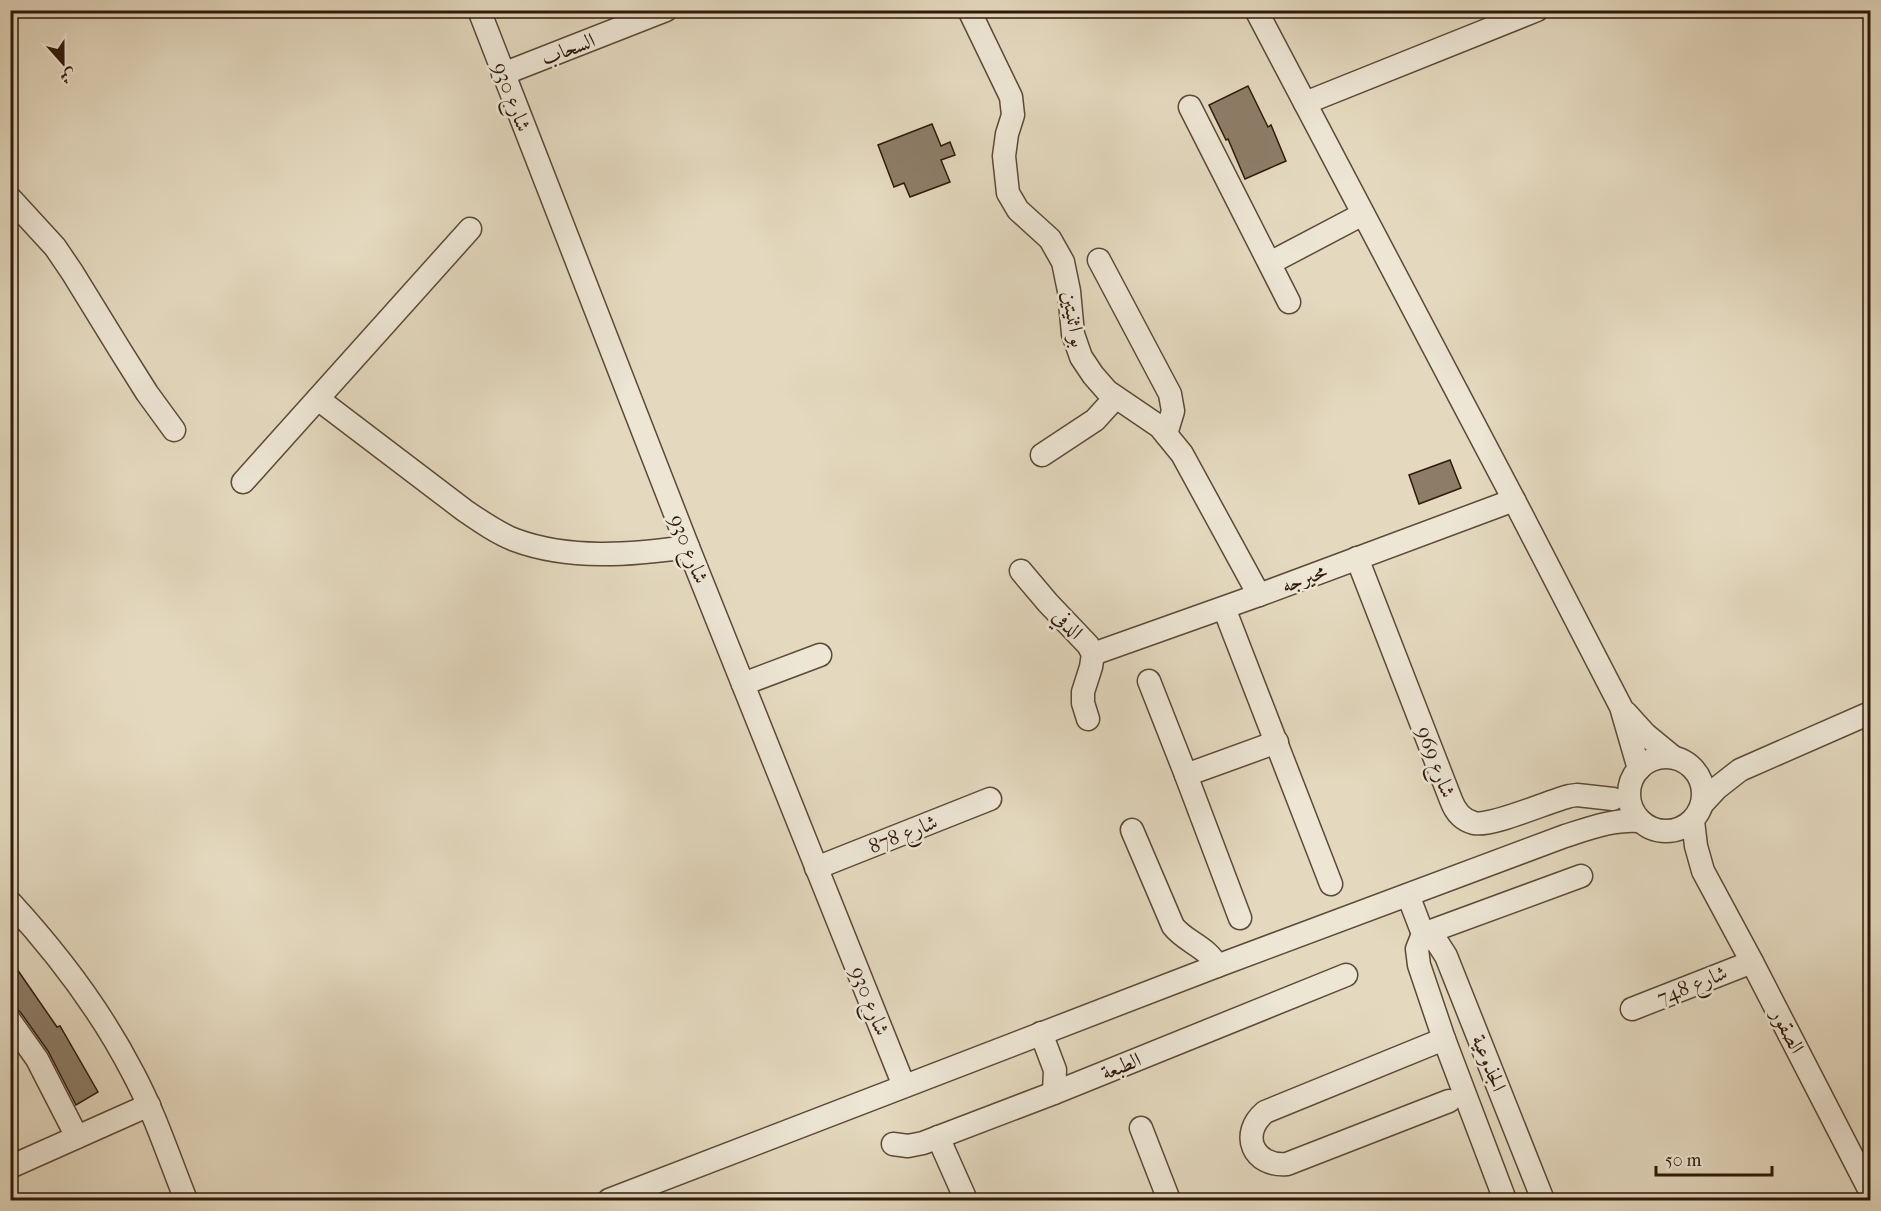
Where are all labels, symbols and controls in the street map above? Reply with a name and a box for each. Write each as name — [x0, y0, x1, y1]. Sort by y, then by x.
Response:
street label: السحاب — [538, 28, 599, 71]
north arrow — [33, 33, 93, 93]
street label: شارع 930 — [482, 59, 536, 137]
text: ش — [57, 65, 79, 88]
street label: بو اثنيتين — [1056, 289, 1091, 349]
street label: شارع 930 — [659, 511, 714, 589]
street label: محيرجه — [1278, 558, 1330, 598]
street label: الدفي — [1044, 604, 1088, 648]
street label: شارع 969 — [1406, 723, 1461, 803]
street label: شارع 878 — [865, 809, 943, 864]
street label: شارع 748 — [1653, 960, 1733, 1015]
street label: شارع 930 — [840, 963, 895, 1041]
street label: الصقور — [1765, 1003, 1809, 1058]
street label: الجذوعية — [1467, 1031, 1511, 1095]
street label: الطبعة — [1098, 1047, 1145, 1086]
scale bar — [1656, 1139, 1772, 1177]
text: 50 m — [1665, 1150, 1702, 1171]

